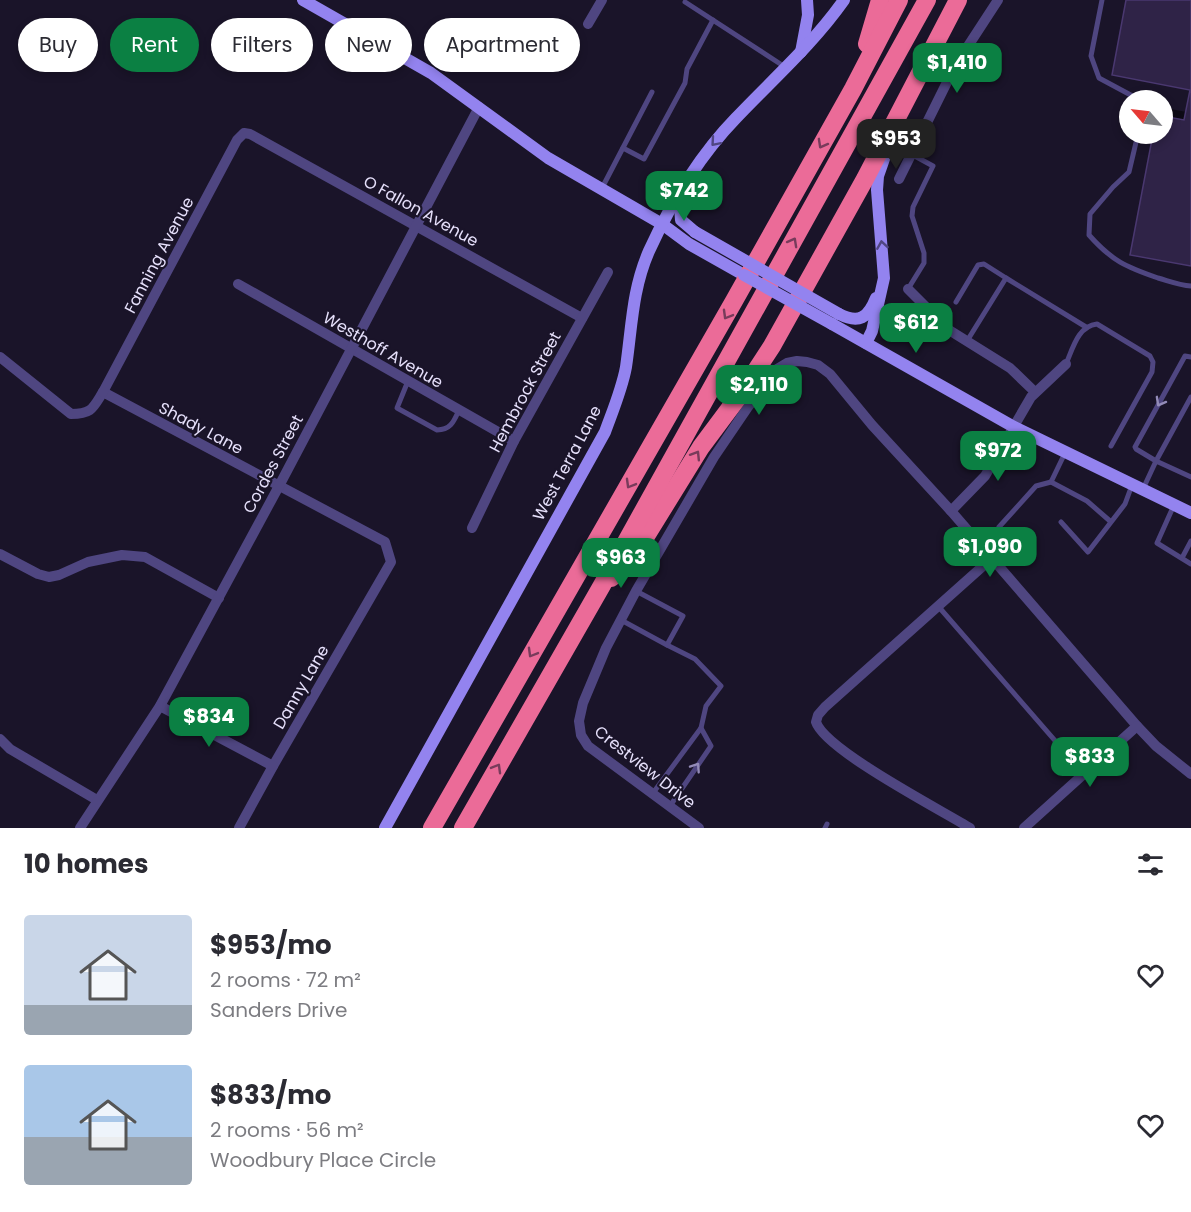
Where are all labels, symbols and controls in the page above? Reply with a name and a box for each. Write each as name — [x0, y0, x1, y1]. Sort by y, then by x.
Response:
chip: Buy — [18, 18, 98, 72]
chip: Rent — [110, 18, 199, 72]
chip: Filters — [211, 18, 313, 72]
chip: New — [325, 18, 412, 72]
chip: Apartment — [424, 18, 580, 72]
pin: $1,410 — [908, 43, 1006, 94]
text: $1,410 — [927, 48, 987, 76]
north arrow — [1119, 90, 1173, 144]
map controls — [1119, 90, 1173, 144]
pin: $953 — [860, 119, 932, 170]
text: $953 — [871, 124, 921, 152]
one-way arrow — [711, 135, 722, 146]
one-way arrow — [818, 138, 829, 149]
street label: O Fallon Avenue — [359, 170, 483, 252]
pin: $742 — [648, 171, 720, 222]
text: $742 — [660, 176, 708, 204]
street label: Fanning Avenue — [119, 193, 199, 317]
one-way arrow — [786, 238, 797, 248]
one-way arrow — [876, 241, 889, 251]
pin: $612 — [880, 303, 952, 354]
street label: Westhoff Avenue — [319, 306, 447, 394]
one-way arrow — [723, 308, 734, 319]
text: $612 — [894, 308, 938, 336]
street label: Hembrock Street — [483, 327, 567, 456]
pin: $2,110 — [710, 365, 808, 416]
text: $2,110 — [730, 370, 788, 398]
street label: Shady Lane — [155, 396, 247, 460]
one-way arrow — [1156, 396, 1167, 407]
street label: West Terra Lane — [527, 401, 607, 525]
street label: Cordes Street — [237, 410, 309, 517]
pin: $972 — [962, 431, 1034, 482]
text: $972 — [974, 436, 1022, 464]
one-way arrow — [689, 451, 701, 461]
one-way arrow — [625, 477, 637, 488]
pin: $1,090 — [941, 527, 1039, 578]
text: $1,090 — [958, 532, 1022, 560]
pin: $963 — [585, 538, 657, 589]
text: $963 — [596, 543, 646, 571]
street label: Danny Lane — [268, 641, 334, 733]
one-way arrow — [528, 647, 540, 657]
pin: $834 — [173, 697, 245, 748]
text: $834 — [183, 702, 235, 730]
street label: Crestview Drive — [590, 720, 701, 814]
pin: $833 — [1054, 737, 1126, 788]
text: $833 — [1065, 742, 1115, 770]
one-way arrow — [689, 763, 700, 774]
one-way arrow — [490, 764, 501, 774]
text: 10 homes — [24, 846, 148, 882]
icon: filters — [1134, 848, 1167, 881]
text: $953/mo — [210, 927, 332, 963]
icon: home — [72, 939, 144, 1011]
icon: heart — [1134, 959, 1167, 992]
text: 2 rooms · 72 m² — [210, 966, 361, 994]
text: Sanders Drive — [210, 996, 347, 1024]
text: $833/mo — [210, 1077, 331, 1113]
icon: home — [72, 1089, 144, 1161]
icon: heart — [1134, 1109, 1167, 1142]
text: 2 rooms · 56 m² — [210, 1116, 364, 1144]
text: Woodbury Place Circle — [210, 1146, 436, 1174]

